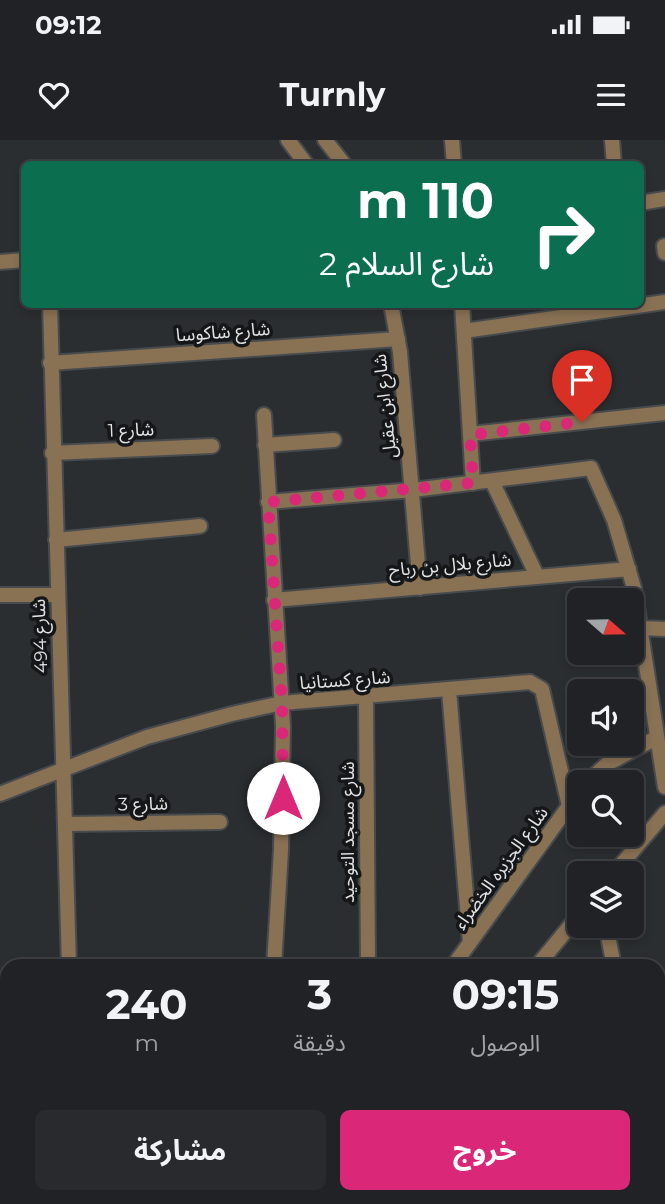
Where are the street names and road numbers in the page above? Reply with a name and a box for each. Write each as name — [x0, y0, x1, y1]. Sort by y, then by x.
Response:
street label: شارع شاكوسا — [175, 318, 271, 349]
street label: شارع ابن عقيل — [369, 353, 404, 459]
street label: شارع 1 — [107, 418, 155, 445]
street label: شارع بلال بن رباح — [388, 549, 512, 584]
street label: شارع 494 — [28, 598, 55, 674]
street label: شارع كستانيا — [299, 666, 391, 697]
street label: شارع مسجد التوحيد — [337, 761, 362, 903]
street label: شارع 3 — [118, 793, 168, 818]
street label: شارع الجزيره الخضراء — [449, 802, 555, 935]

